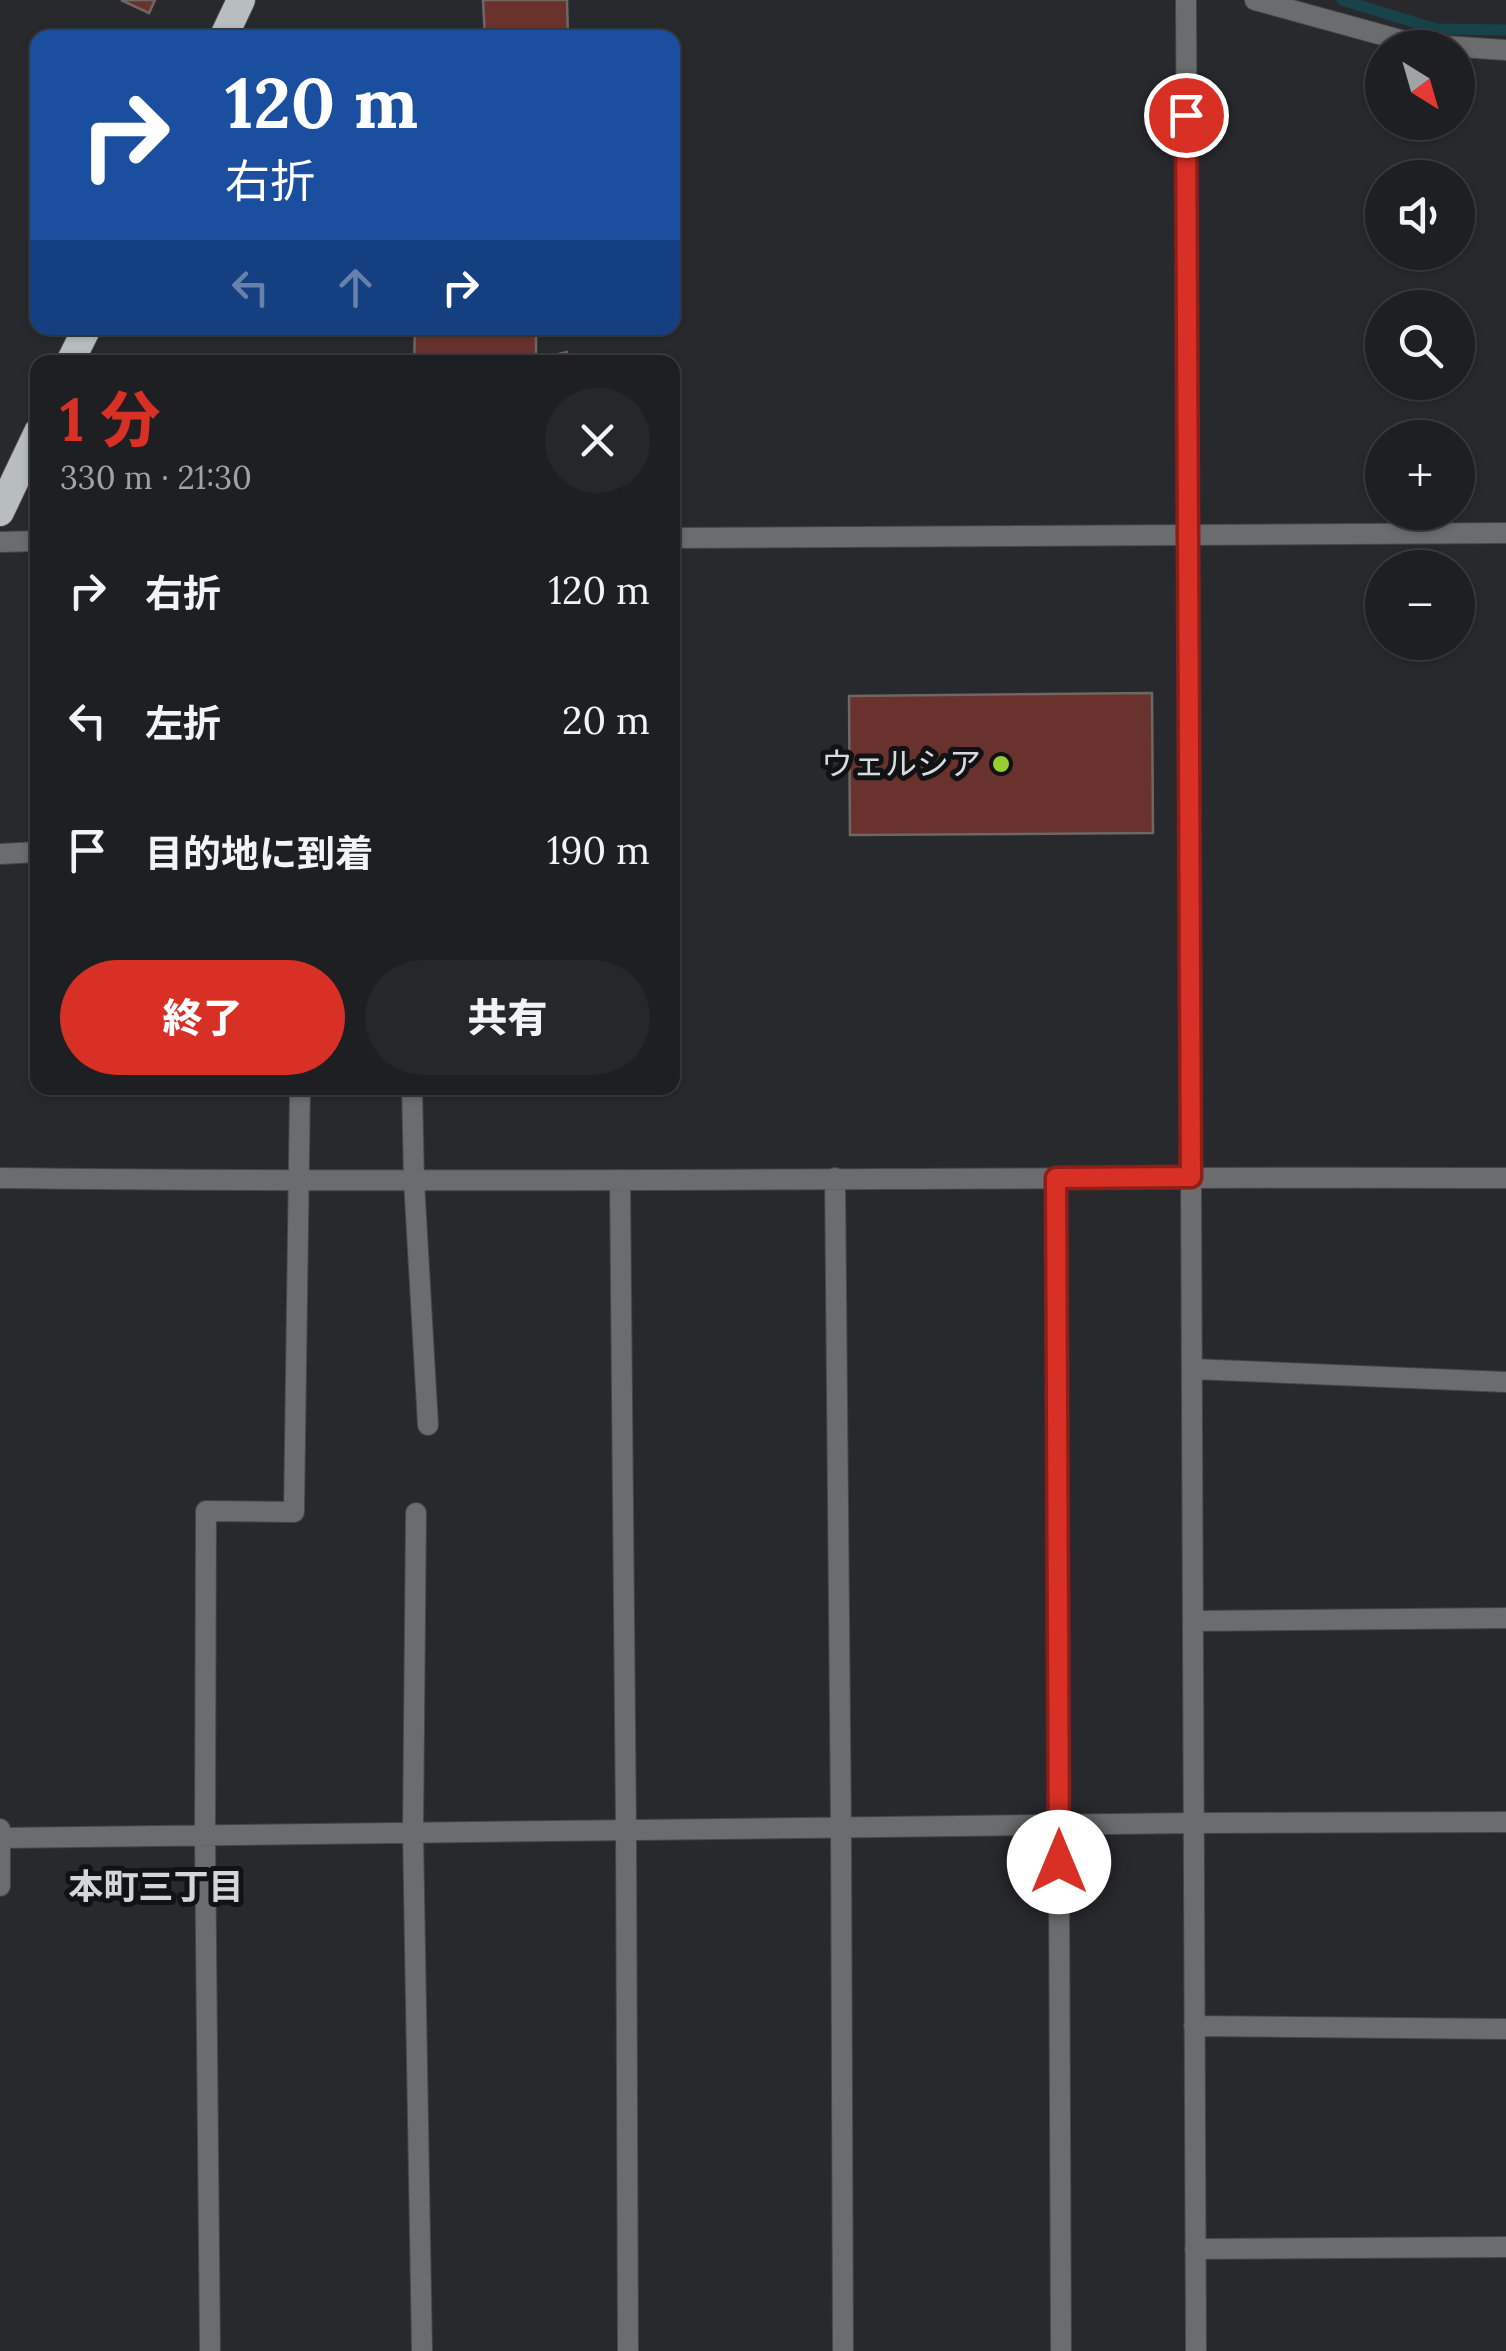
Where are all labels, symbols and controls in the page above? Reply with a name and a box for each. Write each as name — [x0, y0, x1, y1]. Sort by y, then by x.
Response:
north arrow — [1365, 30, 1475, 140]
map controls — [1365, 30, 1475, 660]
text: 120 m — [225, 58, 418, 147]
icon: right — [60, 70, 190, 200]
pin — [1144, 73, 1229, 158]
icon: arrive — [1159, 88, 1214, 143]
text: 右折 — [225, 152, 315, 209]
button: sound — [1365, 160, 1475, 270]
icon: left — [223, 260, 278, 315]
icon: ahead — [328, 260, 383, 315]
icon: right — [433, 260, 488, 315]
button: search — [1365, 290, 1475, 400]
text: 1 分 — [60, 381, 160, 457]
button: close — [545, 388, 650, 493]
button: + — [1365, 420, 1475, 530]
text: 330 m · 21:30 — [60, 457, 252, 498]
button: − — [1365, 550, 1475, 660]
icon: right — [60, 563, 115, 618]
text: 120 m — [548, 566, 650, 614]
text: 右折 — [145, 569, 221, 617]
icon: left — [60, 693, 115, 748]
text: 20 m — [562, 696, 650, 744]
text: 左折 — [145, 699, 221, 747]
place label: ウェルシア — [821, 743, 981, 784]
marker: ウェルシア — [990, 753, 1012, 775]
icon: arrive — [60, 823, 115, 878]
text: 190 m — [547, 826, 650, 874]
text: 目的地に到着 — [145, 829, 373, 877]
button: 終了 — [60, 960, 345, 1075]
button: 共有 — [365, 960, 650, 1075]
position arrow — [1007, 1810, 1111, 1914]
district label: 本町三丁目 — [68, 1864, 244, 1909]

